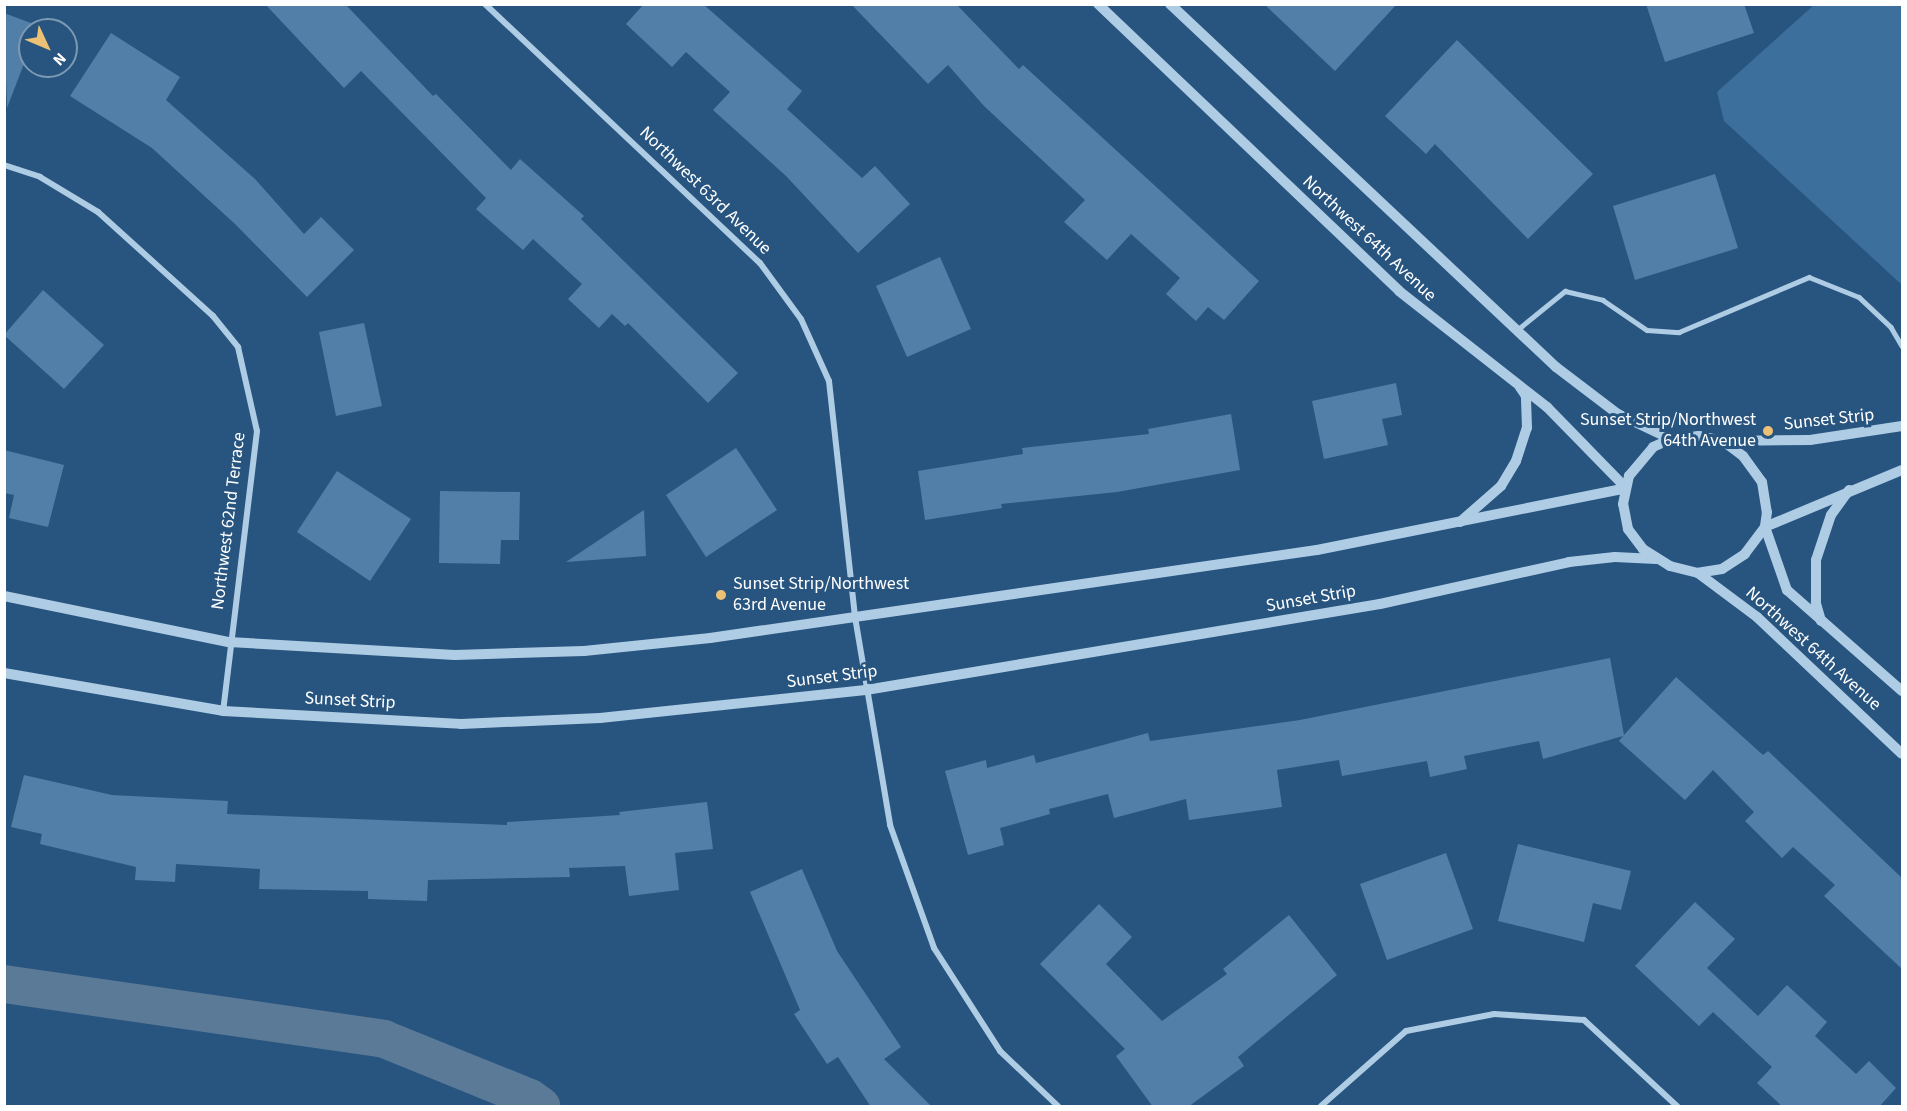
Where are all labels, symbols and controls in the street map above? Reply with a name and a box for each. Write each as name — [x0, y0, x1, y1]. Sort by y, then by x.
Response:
north arrow — [18, 18, 78, 78]
text: N — [48, 48, 71, 71]
street label: Northwest 63rd Avenue — [634, 122, 776, 260]
street label: Northwest 64th Avenue — [1298, 171, 1440, 307]
street label: Sunset Strip — [1783, 404, 1875, 436]
place label: Sunset Strip/Northwest 64th Avenue — [1580, 410, 1756, 452]
marker: Sunset Strip/Northwest 64th Avenue — [1761, 424, 1775, 438]
street label: Northwest 62nd Terrace — [207, 431, 251, 611]
place label: Sunset Strip/Northwest 63rd Avenue — [733, 574, 909, 616]
street label: Sunset Strip — [1264, 580, 1358, 618]
street label: Northwest 64th Avenue — [1741, 582, 1885, 716]
marker: Sunset Strip/Northwest 63rd Avenue — [714, 588, 728, 602]
street label: Sunset Strip — [785, 661, 879, 693]
street label: Sunset Strip — [304, 688, 396, 714]

